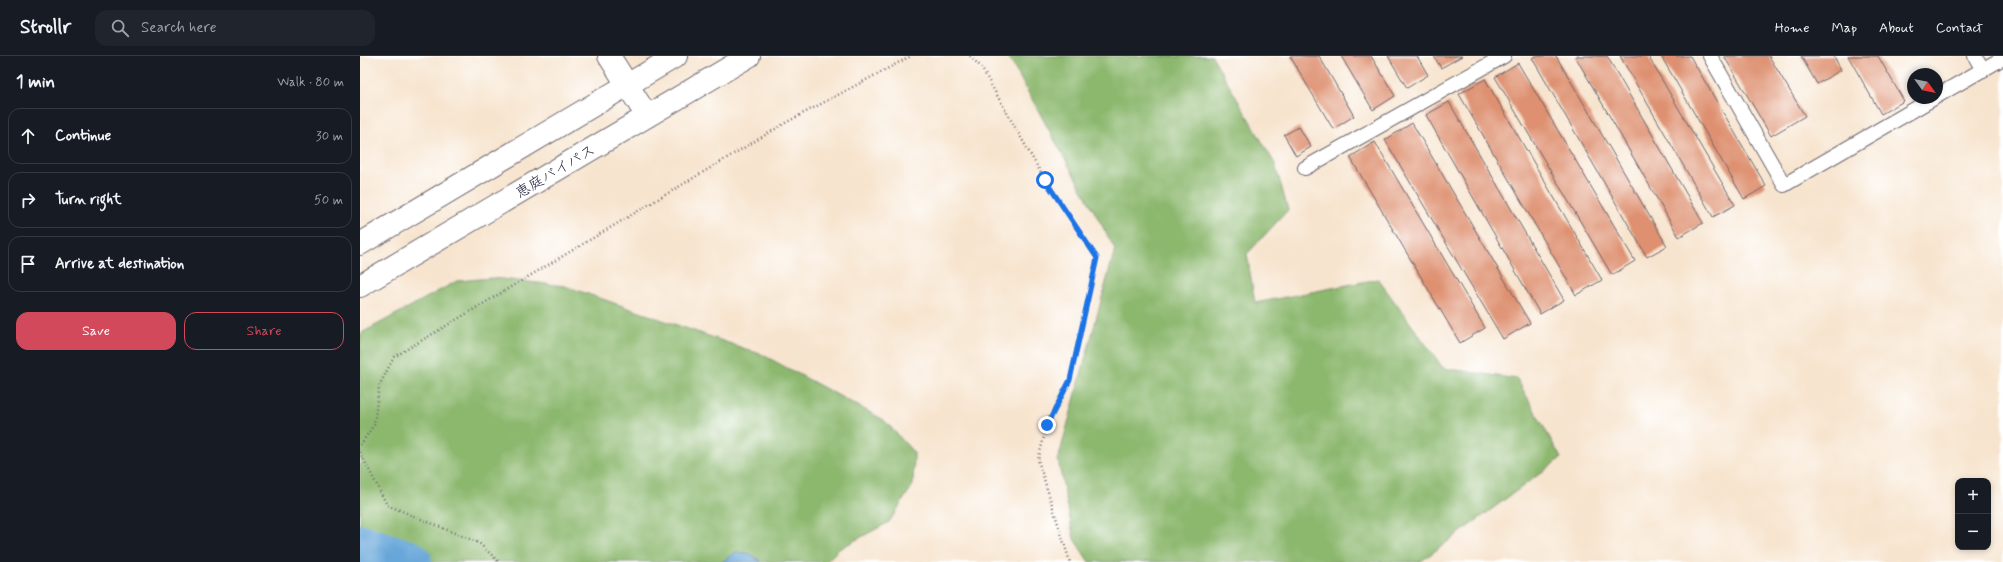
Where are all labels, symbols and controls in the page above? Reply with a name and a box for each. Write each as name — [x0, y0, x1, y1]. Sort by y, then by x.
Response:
search box — [95, 10, 375, 46]
text: Strollr — [20, 15, 71, 40]
icon: search — [109, 17, 131, 39]
text: Search here — [141, 18, 217, 38]
text: Home — [1775, 19, 1809, 37]
text: Map — [1831, 19, 1857, 37]
text: About — [1879, 19, 1914, 37]
text: Contact — [1936, 19, 1983, 37]
north arrow — [1907, 68, 1943, 104]
text: 1 min — [16, 71, 55, 93]
text: Walk · 80 m — [277, 74, 344, 91]
icon: ahead — [17, 125, 39, 147]
text: Continue — [55, 126, 111, 146]
text: 30 m — [316, 128, 343, 145]
street label: 恵庭バイパス — [512, 140, 599, 204]
route start — [1036, 171, 1054, 189]
icon: right — [17, 189, 39, 211]
text: Turn right — [55, 190, 122, 210]
text: 50 m — [314, 192, 343, 209]
icon: arrive — [17, 253, 39, 275]
text: Arrive at destination — [55, 254, 184, 274]
button: Save — [16, 312, 176, 350]
button: Share — [184, 312, 344, 350]
route end — [1038, 416, 1056, 434]
map controls — [1955, 478, 1991, 550]
button: + — [1955, 478, 1991, 514]
button: − — [1955, 514, 1991, 550]

